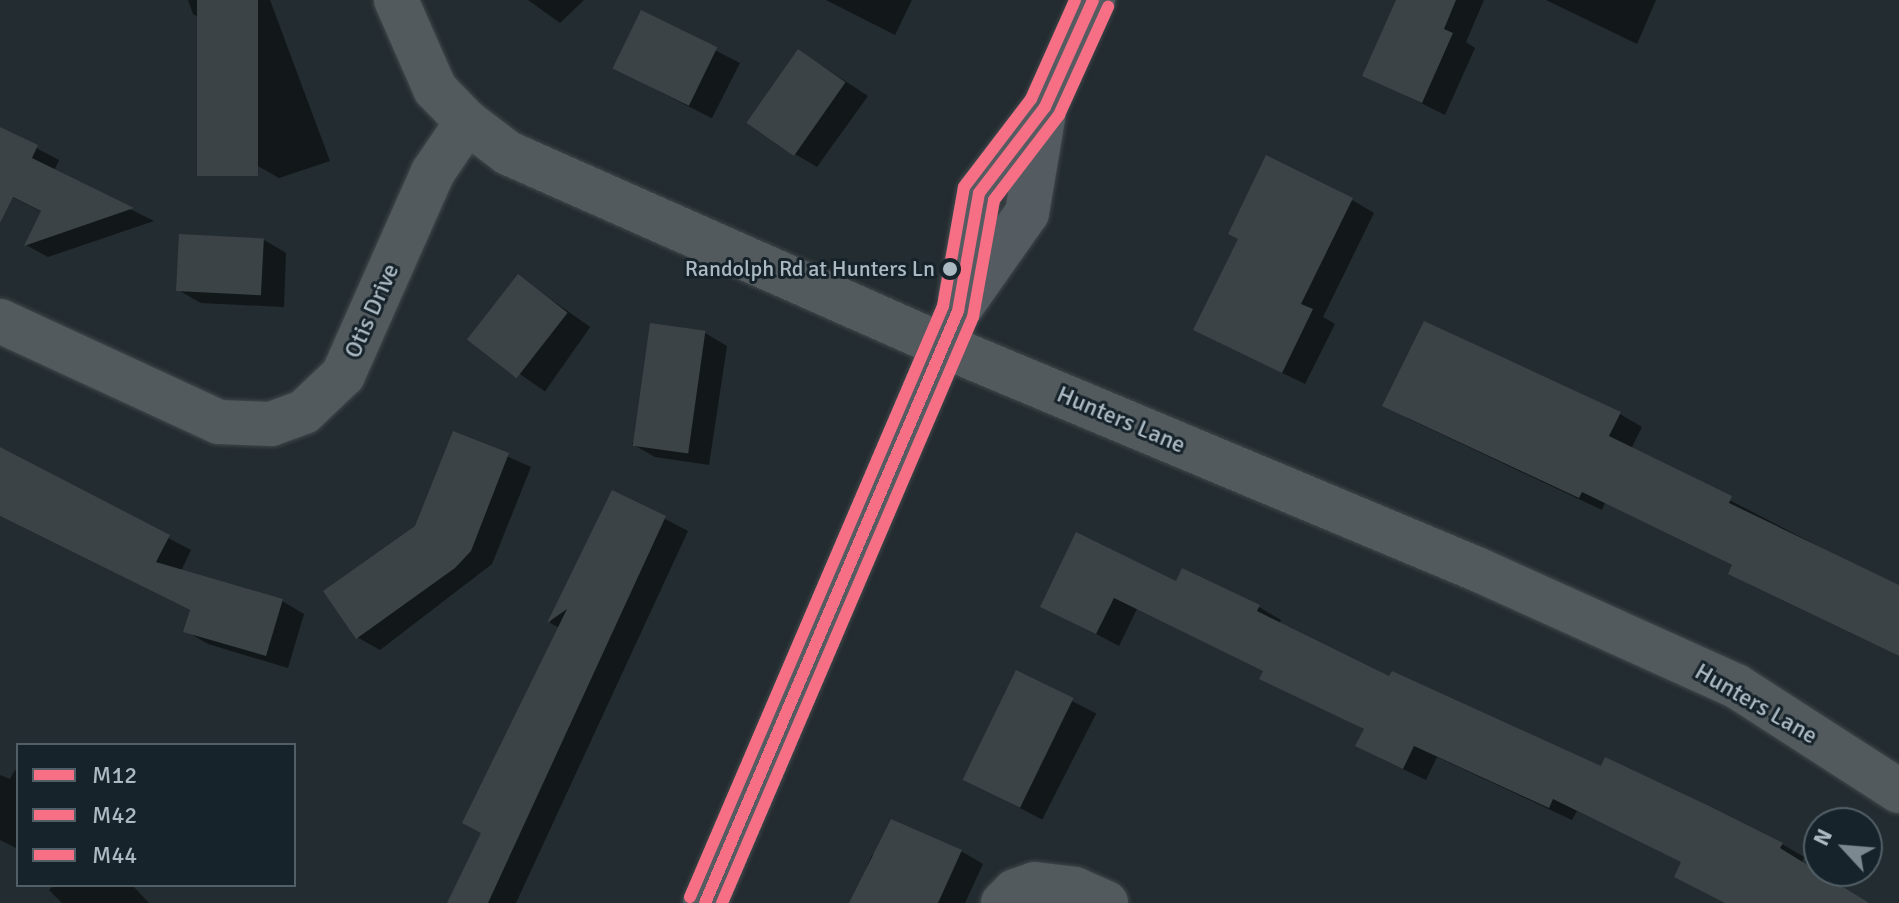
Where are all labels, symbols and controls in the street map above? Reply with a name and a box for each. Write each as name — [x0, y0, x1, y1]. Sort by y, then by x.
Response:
place label: Randolph Rd at Hunters Ln — [685, 256, 935, 282]
street label: Otis Drive — [338, 259, 406, 363]
marker: Randolph Rd at Hunters Ln — [942, 261, 958, 277]
street label: Hunters Lane — [1052, 380, 1190, 460]
street label: Hunters Lane — [1690, 657, 1822, 751]
legend — [16, 743, 296, 887]
text: M12 — [92, 760, 137, 790]
text: M42 — [92, 800, 137, 830]
north arrow — [1803, 807, 1883, 887]
text: N — [1807, 824, 1838, 850]
text: M44 — [92, 840, 137, 870]

